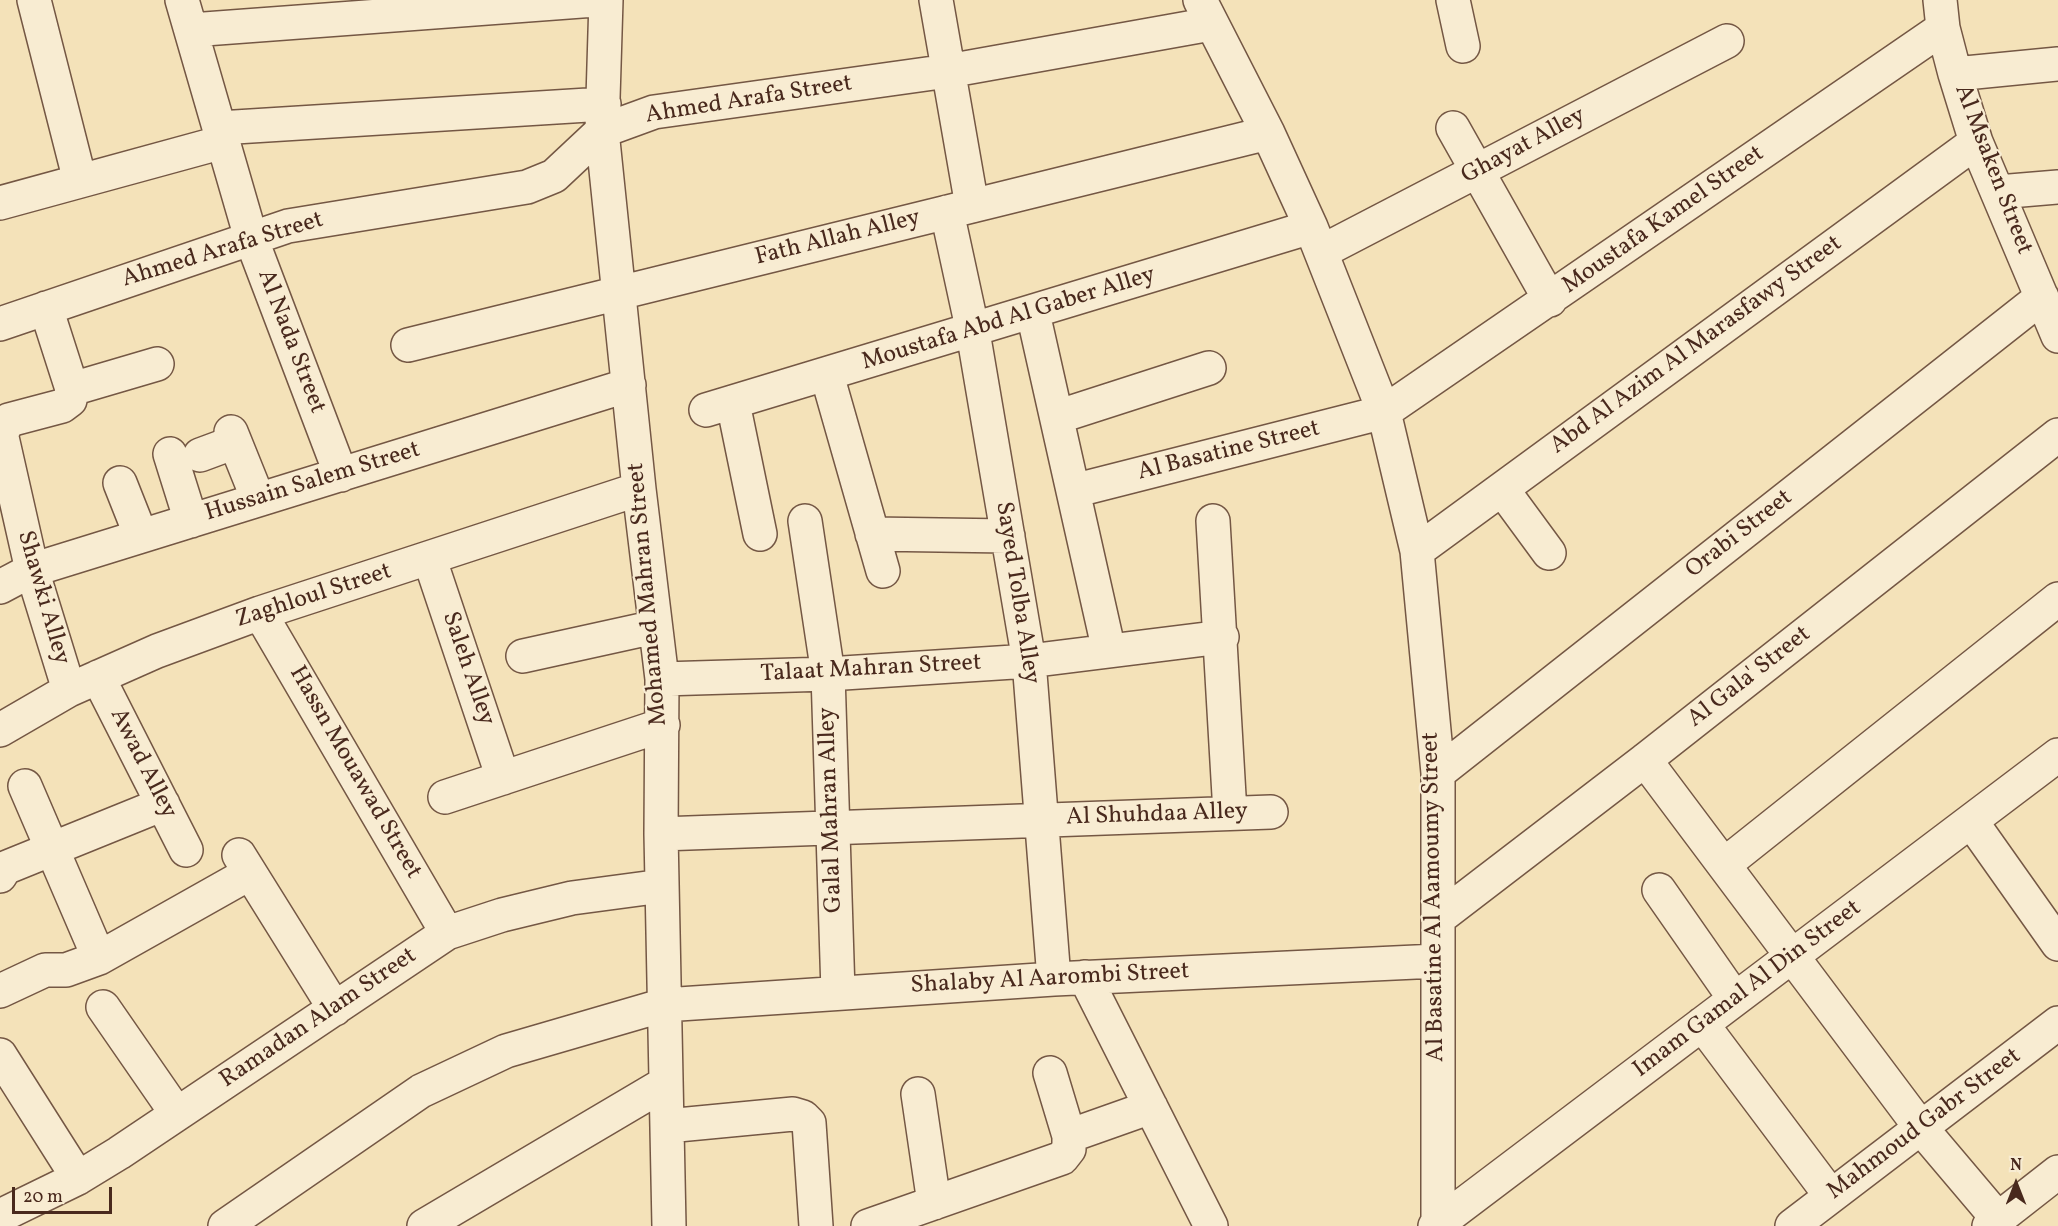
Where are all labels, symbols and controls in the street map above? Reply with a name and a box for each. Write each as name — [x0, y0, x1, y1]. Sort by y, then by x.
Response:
street label: Ahmed Arafa Street — [644, 70, 854, 132]
street label: Al Msaken Street — [1946, 81, 2038, 259]
street label: Ghayat Alley — [1457, 102, 1591, 192]
street label: Moustafa Kamel Street — [1558, 141, 1770, 301]
street label: Fath Allah Alley — [752, 205, 924, 273]
street label: Ahmed Arafa Street — [119, 207, 327, 295]
street label: Abd Al Azim Al Marasfawy Street — [1546, 230, 1848, 462]
street label: Moustafa Abd Al Gaber Alley — [859, 262, 1159, 378]
street label: Al Nada Street — [249, 266, 331, 418]
street label: Al Basatine Street — [1135, 415, 1323, 489]
street label: Hussain Salem Street — [202, 437, 424, 529]
street label: Mohamed Mahran Street — [623, 461, 675, 727]
street label: Orabi Street — [1681, 484, 1799, 586]
street label: Sayed Tolba Alley — [987, 500, 1045, 686]
street label: Shawki Alley — [9, 528, 75, 668]
street label: Zaghloul Street — [233, 558, 395, 636]
street label: Saleh Alley — [434, 608, 500, 730]
street label: Al Gala' Street — [1683, 621, 1817, 735]
street label: Talaat Mahran Street — [760, 650, 982, 690]
street label: Hassn Mouawad Street — [281, 662, 427, 884]
street label: Awad Alley — [102, 704, 182, 824]
street label: Galal Mahran Alley — [814, 707, 850, 913]
street label: Al Basatine Al Aamoumy Street — [1418, 732, 1452, 1062]
street label: Al Shuhdaa Alley — [1066, 798, 1248, 834]
street label: Imam Gamal Al Din Street — [1628, 895, 1868, 1085]
street label: Ramadan Alam Street — [215, 942, 423, 1096]
street label: Shalaby Al Aarombi Street — [910, 958, 1190, 1002]
street label: Mahmoud Gabr Street — [1823, 1043, 2027, 1207]
north arrow — [1986, 1154, 2046, 1214]
text: N — [2010, 1155, 2022, 1177]
scale bar — [15, 1175, 116, 1213]
text: 20 m — [23, 1185, 63, 1210]

